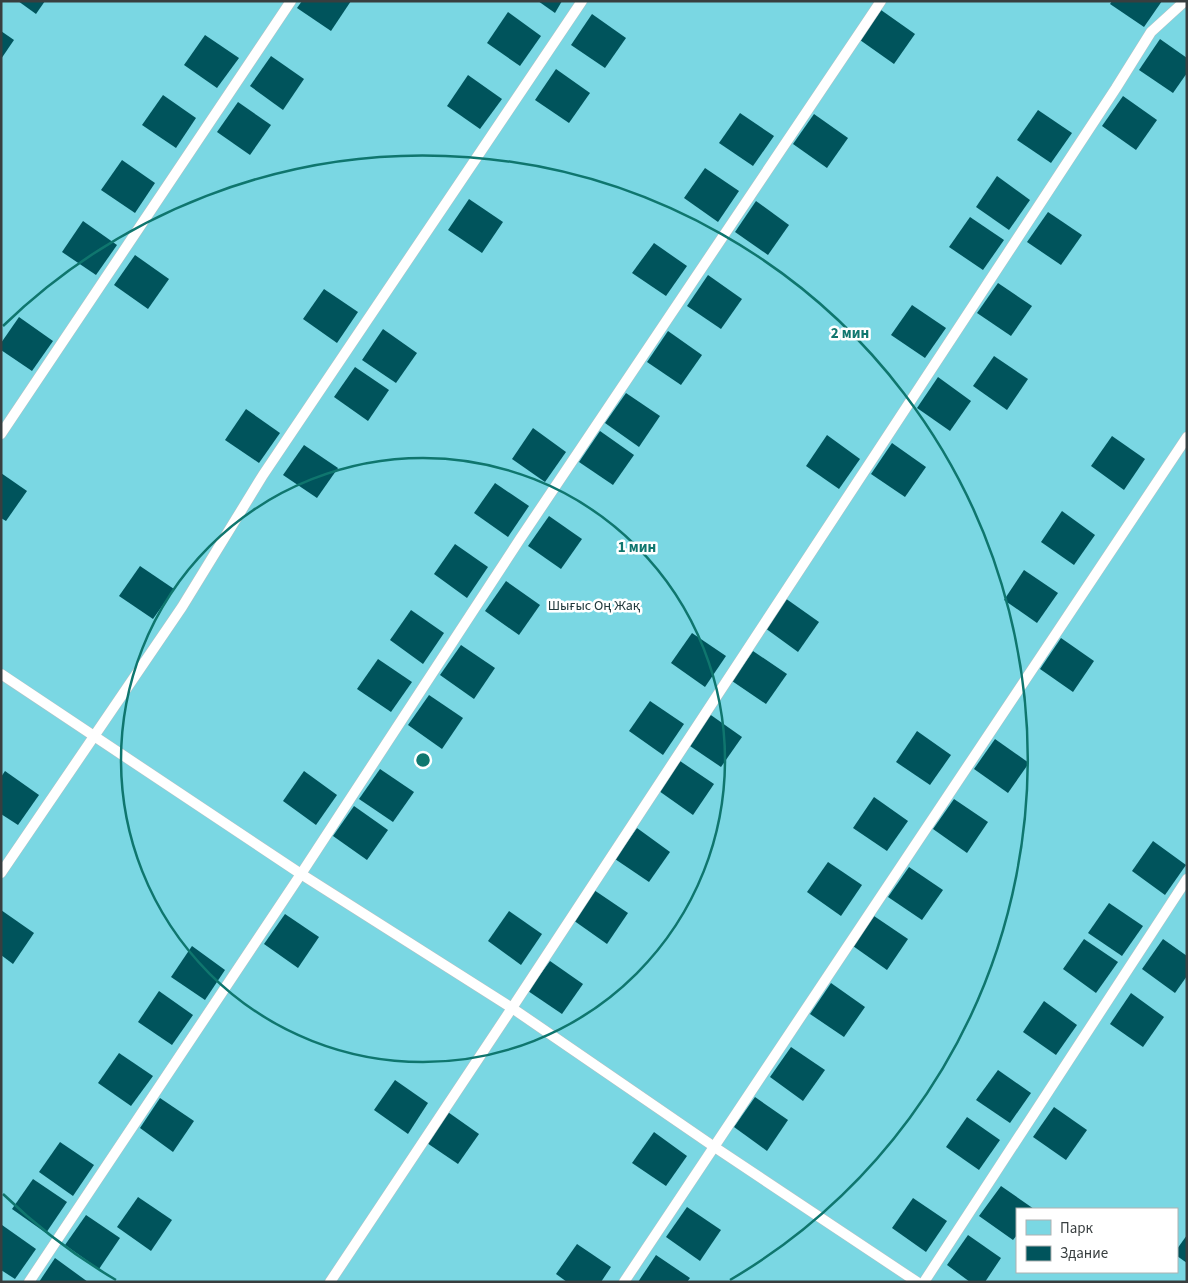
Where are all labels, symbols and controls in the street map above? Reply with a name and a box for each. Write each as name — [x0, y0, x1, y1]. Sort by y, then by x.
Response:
text: 2 мин — [831, 323, 869, 344]
text: 1 мин — [618, 537, 656, 558]
park label: Шығыс Оң Жақ — [548, 596, 641, 616]
centre of rings — [414, 751, 432, 769]
legend — [1016, 1208, 1178, 1273]
text: Парк — [1060, 1218, 1094, 1239]
text: Здание — [1060, 1243, 1108, 1264]

